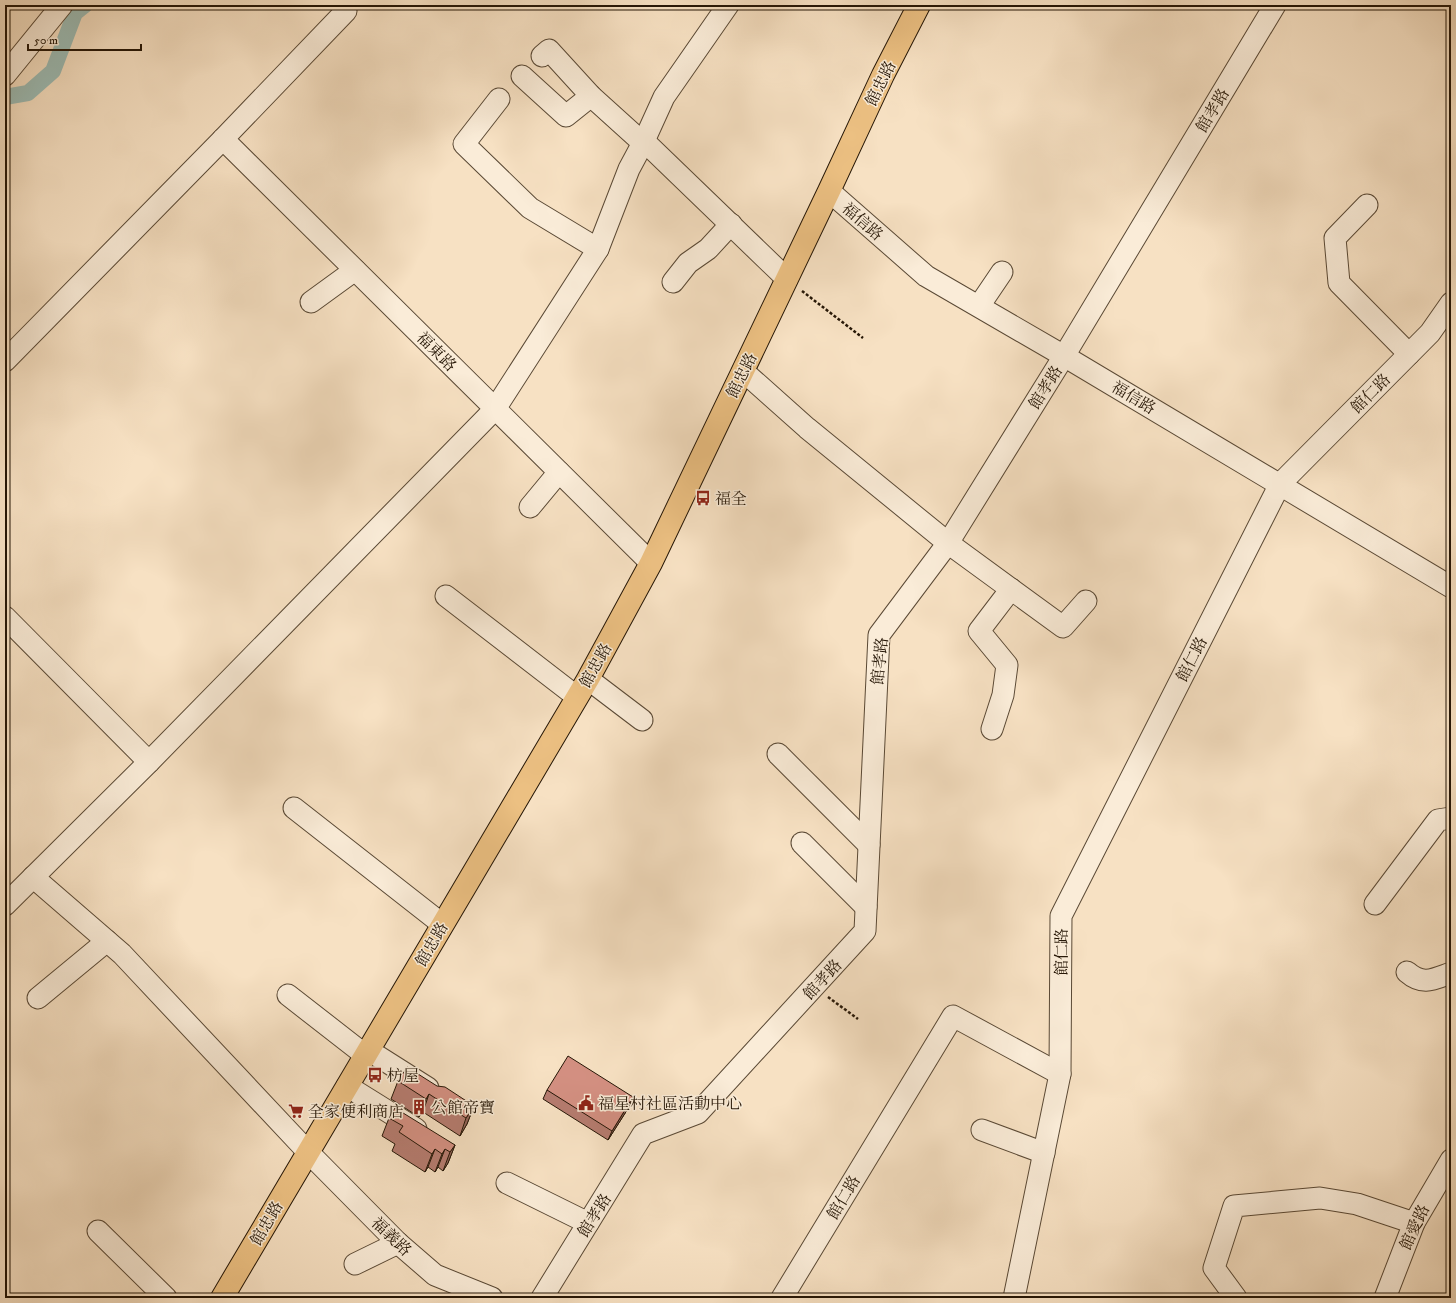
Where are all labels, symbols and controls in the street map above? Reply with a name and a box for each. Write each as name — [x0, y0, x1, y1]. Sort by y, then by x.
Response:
scale bar — [28, 26, 141, 52]
text: 50 m — [34, 33, 58, 48]
street label: 館忠路 — [861, 57, 900, 109]
street label: 館孝路 — [1192, 85, 1234, 136]
street label: 福信路 — [838, 198, 887, 245]
street label: 福東路 — [412, 328, 460, 376]
street label: 館忠路 — [722, 349, 761, 401]
street label: 館孝路 — [1025, 362, 1067, 413]
street label: 館仁路 — [1347, 370, 1395, 418]
street label: 福信路 — [1108, 377, 1159, 419]
bus stop icon: 福全 — [694, 489, 712, 507]
place label: 福全 — [715, 489, 747, 509]
street label: 館仁路 — [1172, 634, 1212, 685]
street label: 館孝路 — [868, 636, 892, 686]
street label: 館忠路 — [575, 640, 616, 691]
street label: 館忠路 — [411, 919, 453, 970]
street label: 館仁路 — [1052, 928, 1072, 976]
street label: 館孝路 — [799, 955, 846, 1004]
bus stop icon: 枋屋 — [366, 1066, 384, 1084]
place label: 枋屋 — [387, 1066, 419, 1086]
public building icon: 福星村社區活動中心 — [577, 1094, 595, 1112]
place label: 福星村社區活動中心 — [598, 1094, 742, 1114]
building icon: 公館帝寶 — [410, 1098, 428, 1116]
place label: 公館帝寶 — [431, 1098, 495, 1118]
supermarket icon: 全家便利商店 — [287, 1102, 305, 1120]
place label: 全家便利商店 — [308, 1102, 404, 1122]
street label: 館仁路 — [823, 1172, 865, 1223]
street label: 館孝路 — [574, 1190, 616, 1241]
street label: 館忠路 — [246, 1198, 288, 1249]
street label: 館愛路 — [1396, 1201, 1434, 1253]
street label: 福義路 — [367, 1213, 416, 1261]

